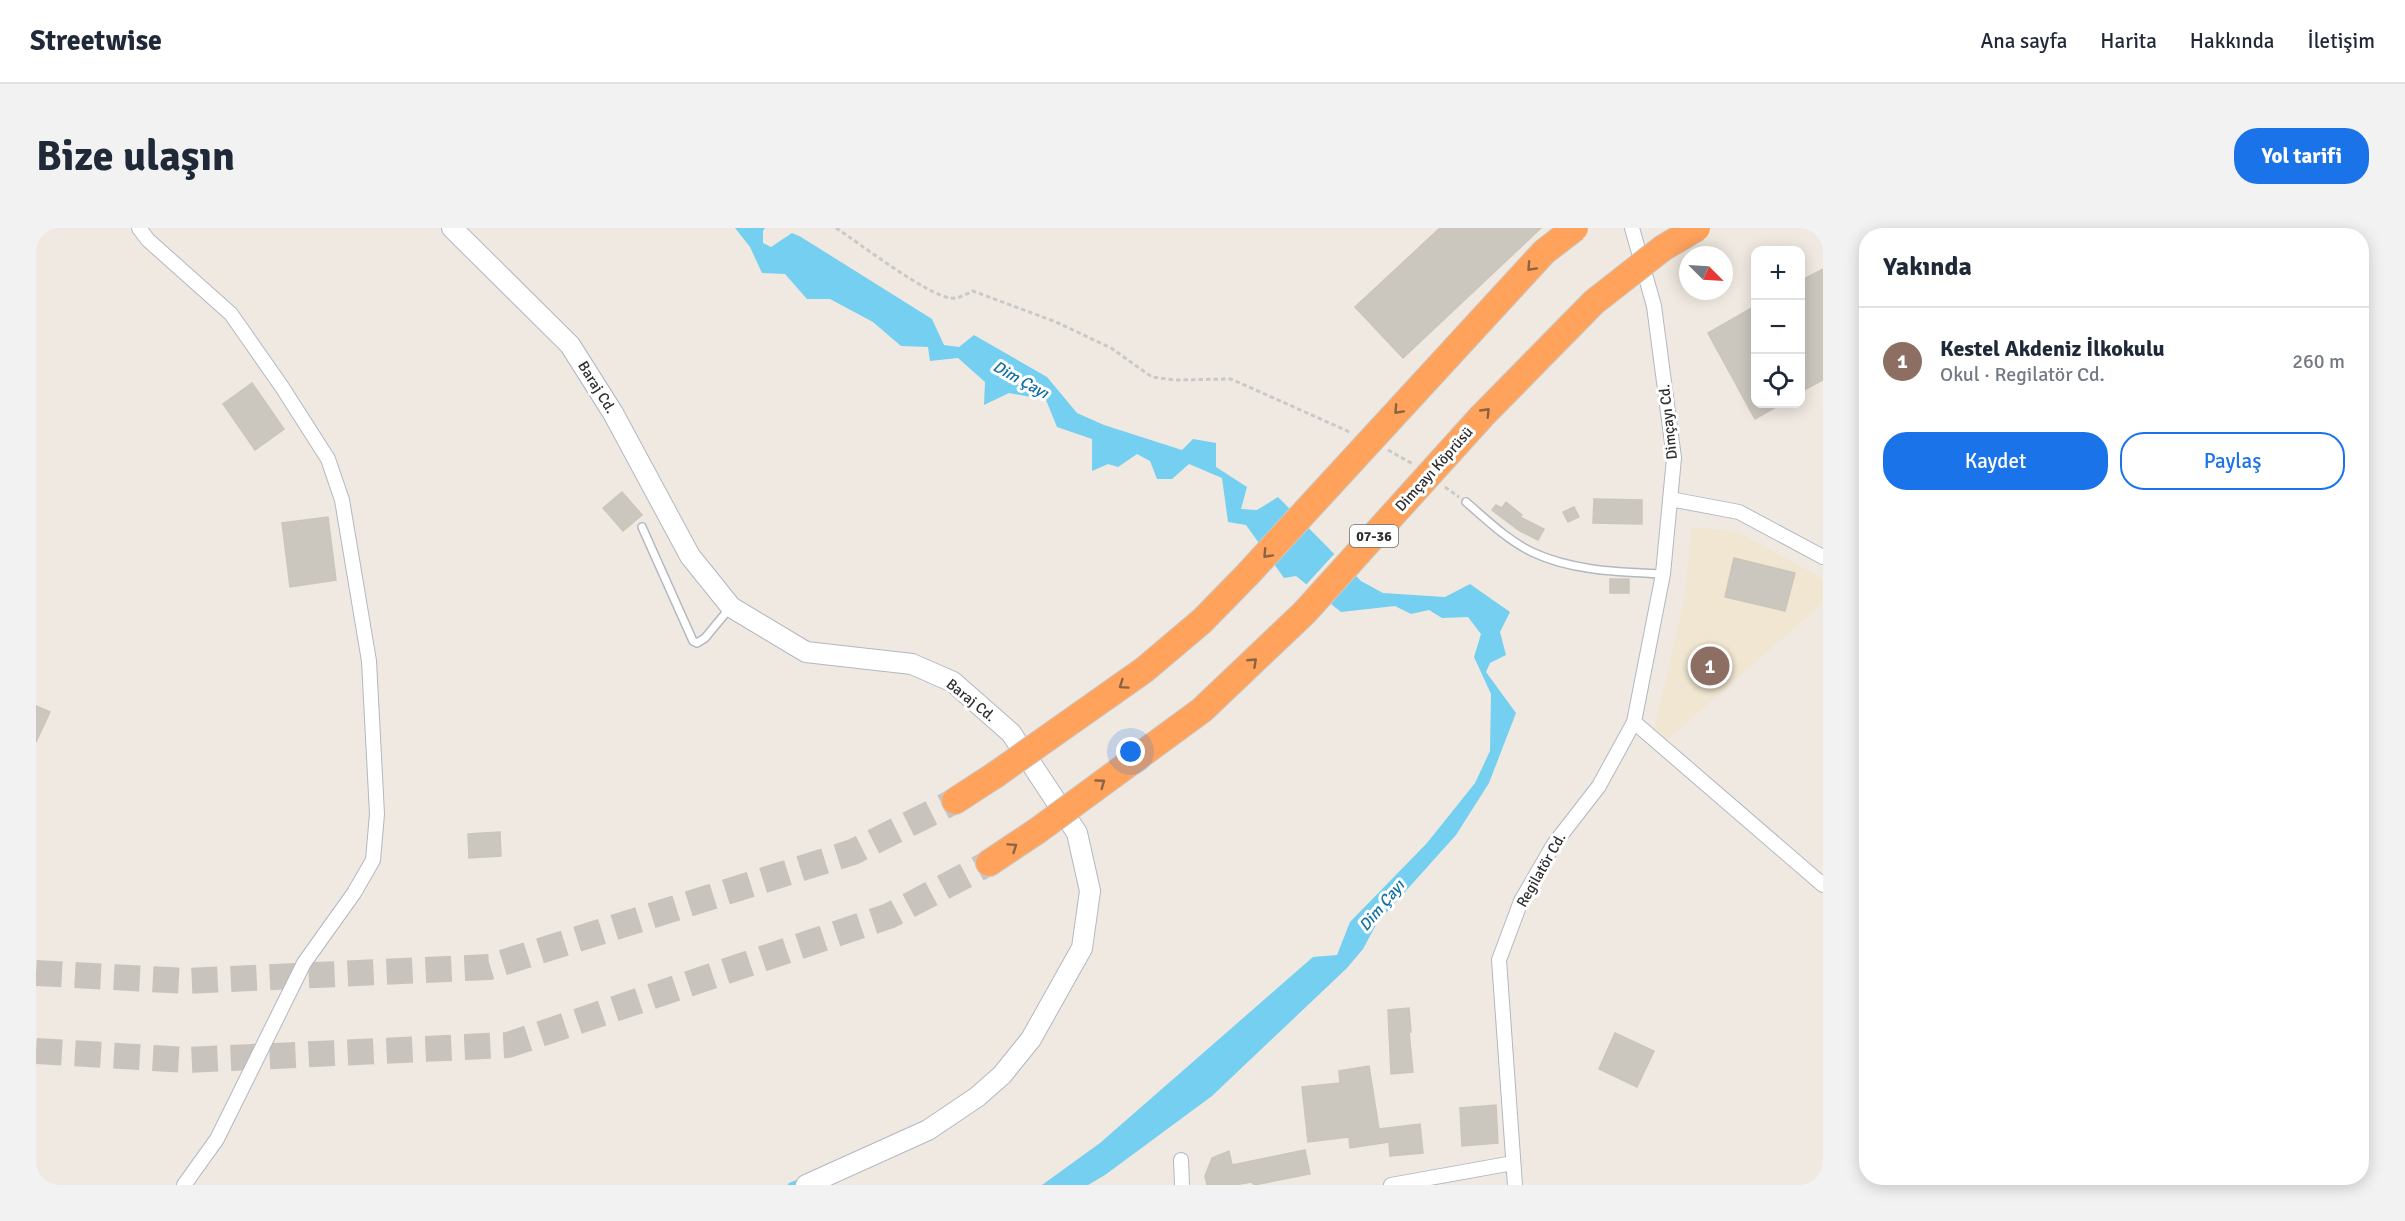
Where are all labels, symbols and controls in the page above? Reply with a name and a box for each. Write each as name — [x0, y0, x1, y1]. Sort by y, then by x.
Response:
text: Streetwise — [30, 24, 162, 58]
text: Ana sayfa — [1980, 28, 2067, 54]
text: Harita — [2100, 28, 2157, 54]
text: Hakkında — [2190, 28, 2275, 54]
text: İletişim — [2308, 28, 2375, 54]
button: Yol tarifi — [2234, 128, 2369, 184]
text: Bize ulaşın — [36, 131, 235, 182]
north arrow — [1679, 246, 1733, 300]
map controls — [1751, 246, 1805, 408]
button: + — [1751, 246, 1805, 300]
text: Yakında — [1883, 251, 1972, 283]
one-way arrow — [1527, 260, 1538, 271]
button: − — [1751, 300, 1805, 354]
text: Kestel Akdeniz İlkokulu — [1940, 335, 2165, 362]
text: 1 — [1897, 349, 1908, 374]
text: 260 m — [2292, 349, 2345, 374]
button: locate — [1751, 354, 1805, 408]
water label: Dim Çayı — [989, 356, 1052, 404]
street label: Baraj Cd. — [574, 358, 620, 416]
text: Okul · Regilatör Cd. — [1940, 362, 2105, 387]
street label: Dimçayı Cd. — [1655, 383, 1681, 461]
one-way arrow — [1394, 403, 1405, 414]
one-way arrow — [1479, 408, 1490, 419]
street label: Dimçayı Köprüsü — [1391, 423, 1477, 515]
button: Kaydet — [1883, 432, 2108, 490]
button: Paylaş — [2120, 432, 2345, 490]
road number: 07-36 — [1350, 525, 1398, 547]
one-way arrow — [1263, 547, 1274, 557]
pin: 1 — [1690, 644, 1730, 688]
one-way arrow — [1245, 658, 1256, 669]
street label: Baraj Cd. — [943, 675, 999, 725]
one-way arrow — [1119, 678, 1130, 689]
your location — [1116, 737, 1145, 766]
one-way arrow — [1095, 780, 1106, 791]
street label: Regilatör Cd. — [1513, 830, 1569, 910]
one-way arrow — [1007, 842, 1017, 854]
water label: Dim Çayı — [1355, 876, 1409, 935]

